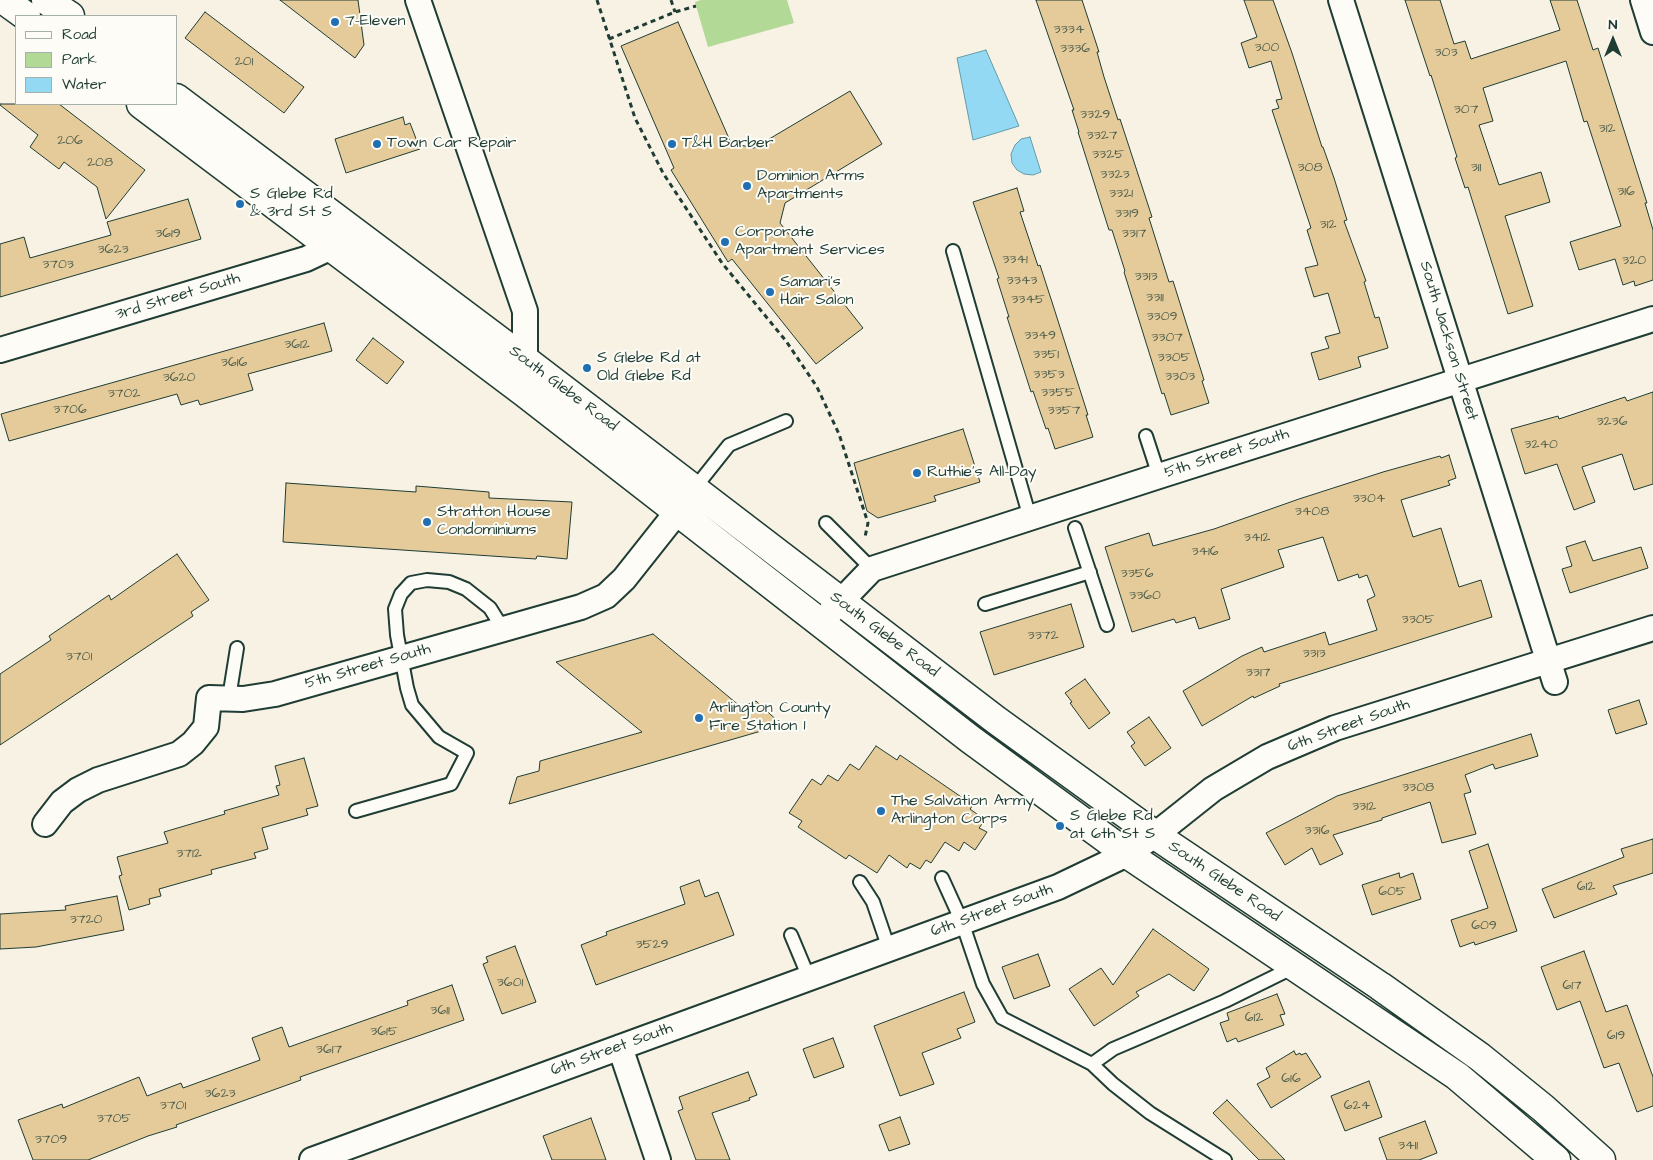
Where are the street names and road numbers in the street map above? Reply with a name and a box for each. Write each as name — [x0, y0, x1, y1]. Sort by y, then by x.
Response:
street label: South Jackson Street — [1415, 259, 1481, 423]
street label: 3rd Street South — [113, 269, 243, 325]
street label: South Glebe Road — [505, 342, 621, 436]
street label: 5th Street South — [1162, 425, 1292, 483]
street label: South Glebe Road — [826, 588, 942, 682]
street label: 5th Street South — [303, 640, 433, 694]
street label: 6th Street South — [1285, 695, 1413, 757]
street label: South Glebe Road — [1164, 837, 1284, 927]
street label: 6th Street South — [928, 880, 1056, 942]
street label: 6th Street South — [548, 1019, 676, 1081]

